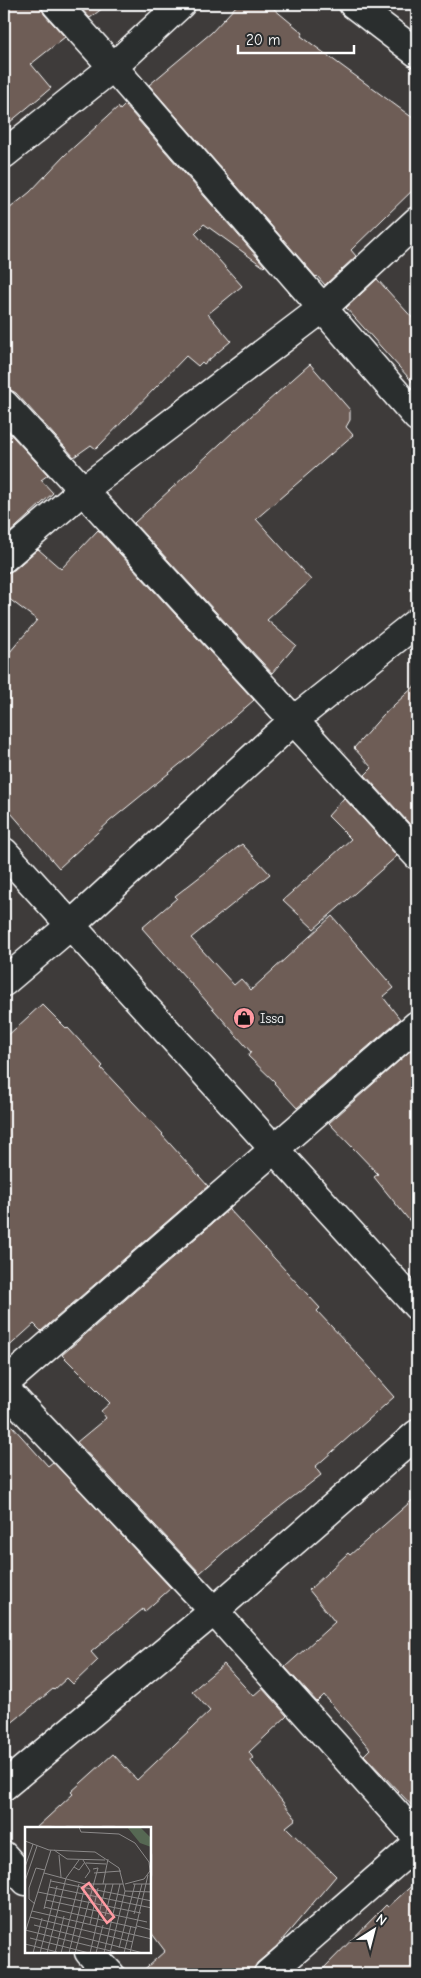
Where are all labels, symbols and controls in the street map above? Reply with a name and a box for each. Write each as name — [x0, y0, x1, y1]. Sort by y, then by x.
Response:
scale bar — [238, 22, 355, 54]
text: 20 m — [246, 31, 280, 49]
shop icon: Issa — [232, 1006, 256, 1030]
place label: Issa — [260, 1010, 284, 1027]
inset map — [25, 1827, 151, 1953]
north arrow — [348, 1906, 398, 1956]
text: N — [373, 1910, 390, 1929]

